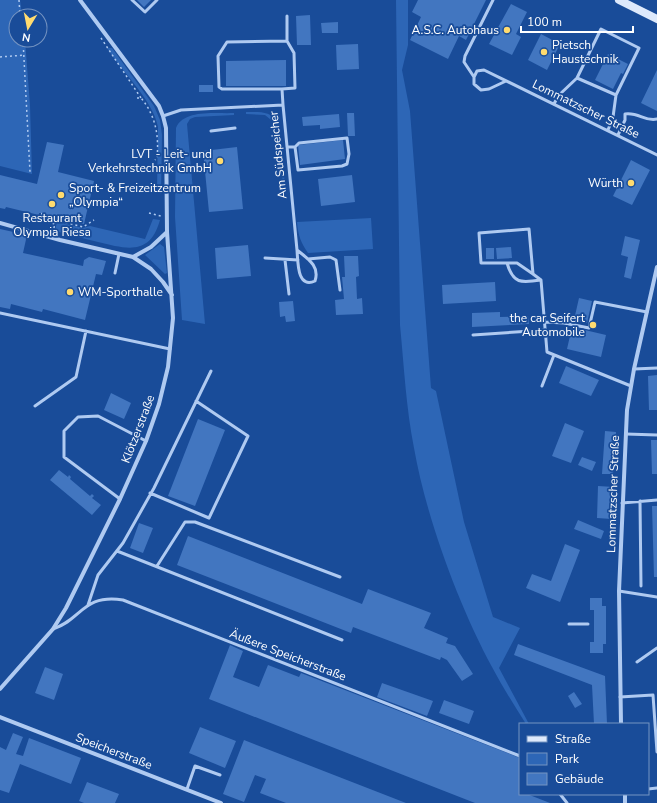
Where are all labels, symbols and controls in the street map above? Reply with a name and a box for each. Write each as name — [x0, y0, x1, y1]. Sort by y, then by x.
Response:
north arrow — [8, 8, 48, 48]
scale bar — [521, 8, 633, 34]
text: 100 m — [527, 14, 562, 30]
place label: A.S.C. Autohaus — [412, 22, 499, 38]
marker: A.S.C. Autohaus — [502, 25, 512, 35]
text: N — [21, 29, 32, 45]
place label: Pietsch Haustechnik — [552, 37, 619, 67]
marker: Pietsch Haustechnik — [539, 47, 549, 57]
street label: Lommatzscher Straße — [530, 76, 642, 142]
street label: Am Südspeicher — [265, 110, 291, 200]
place label: LVT - Leit- und Verkehrstechnik GmbH — [87, 146, 212, 176]
marker: LVT - Leit- und Verkehrstechnik GmbH — [215, 156, 225, 166]
place label: Würth — [588, 175, 623, 191]
marker: Würth — [626, 178, 636, 188]
place label: Sport- & Freizeitzentrum „Olympia“ — [69, 180, 201, 210]
marker: Sport- & Freizeitzentrum „Olympia“ — [56, 190, 66, 200]
marker: Restaurant Olympia Riesa — [47, 199, 57, 209]
place label: Restaurant Olympia Riesa — [13, 210, 91, 240]
place label: WM-Sporthalle — [78, 284, 163, 300]
marker: WM-Sporthalle — [65, 287, 75, 297]
place label: the car Seifert Automobile — [510, 310, 586, 340]
marker: the car Seifert Automobile — [588, 320, 598, 330]
street label: Klötzerstraße — [118, 392, 158, 466]
street label: Lommatzscher Straße — [603, 435, 623, 553]
street label: Äußere Speicherstraße — [227, 625, 349, 685]
legend — [519, 723, 649, 795]
street label: Speicherstraße — [73, 729, 155, 773]
text: Straße — [555, 731, 591, 747]
text: Park — [555, 751, 580, 767]
text: Gebäude — [555, 771, 604, 787]

